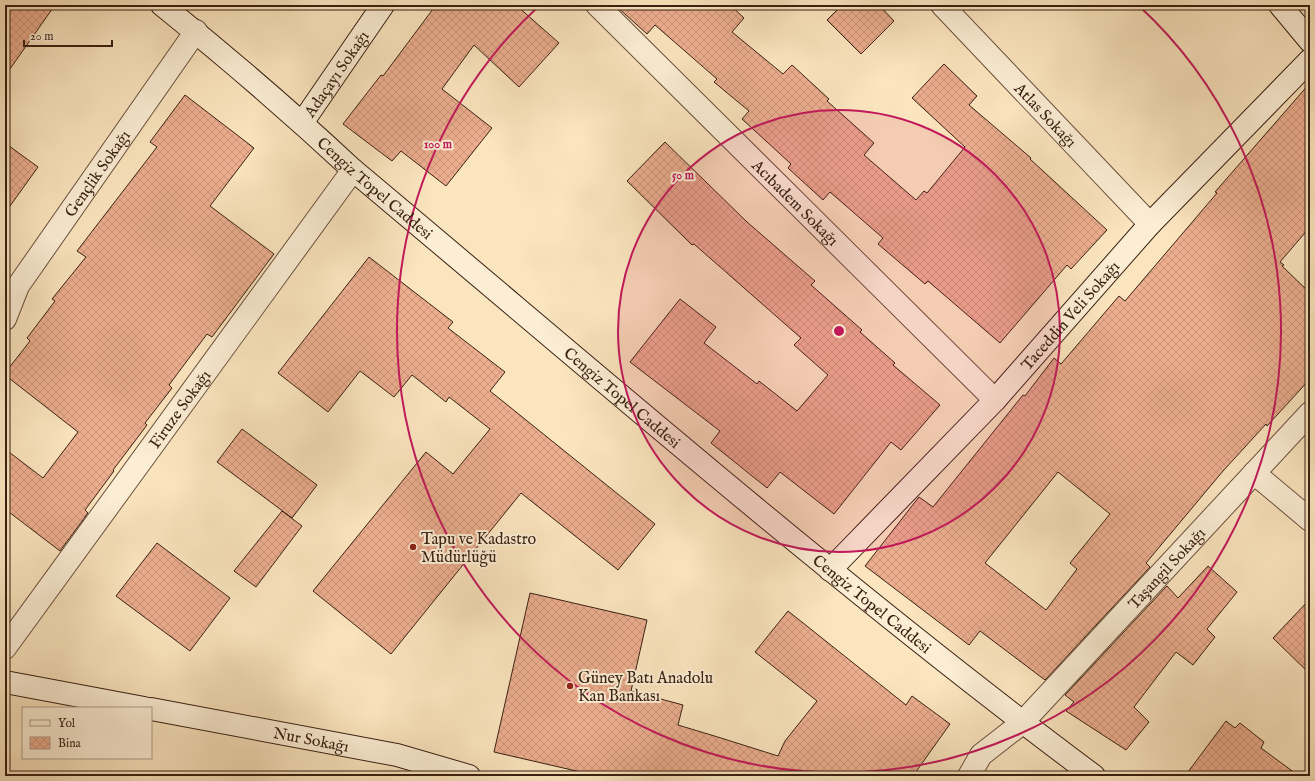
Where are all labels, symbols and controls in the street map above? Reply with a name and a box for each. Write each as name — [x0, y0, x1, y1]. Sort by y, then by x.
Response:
scale bar — [24, 22, 112, 48]
street label: Adaçayı Sokağı — [300, 27, 374, 123]
text: 20 m — [30, 29, 53, 44]
street label: Atlas Sokağı — [1008, 79, 1080, 152]
street label: Gençlik Sokağı — [61, 127, 136, 222]
street label: Cengiz Topel Caddesi — [312, 134, 436, 245]
text: 100 m — [424, 137, 453, 152]
street label: Acıbadem Sokağı — [746, 156, 842, 251]
text: 50 m — [672, 168, 695, 183]
street label: Taceddin Veli Sokağı — [1018, 258, 1125, 375]
centre of rings — [832, 324, 846, 338]
street label: Cengiz Topel Caddesi — [559, 344, 684, 454]
street label: Firuze Sokağı — [146, 367, 216, 453]
street label: Taşangil Sokağı — [1125, 524, 1211, 614]
place label: Tapu ve Kadastro Müdürlüğü — [421, 530, 537, 568]
marker: Tapu ve Kadastro Müdürlüğü — [408, 542, 418, 552]
street label: Cengiz Topel Caddesi — [808, 551, 935, 659]
place label: Güney Batı Anadolu Kan Bankası — [578, 669, 713, 707]
marker: Güney Batı Anadolu Kan Bankası — [565, 681, 575, 691]
legend — [22, 707, 152, 759]
text: Yol — [58, 716, 76, 731]
street label: Nur Sokağı — [272, 724, 350, 758]
text: Bina — [58, 736, 82, 751]

